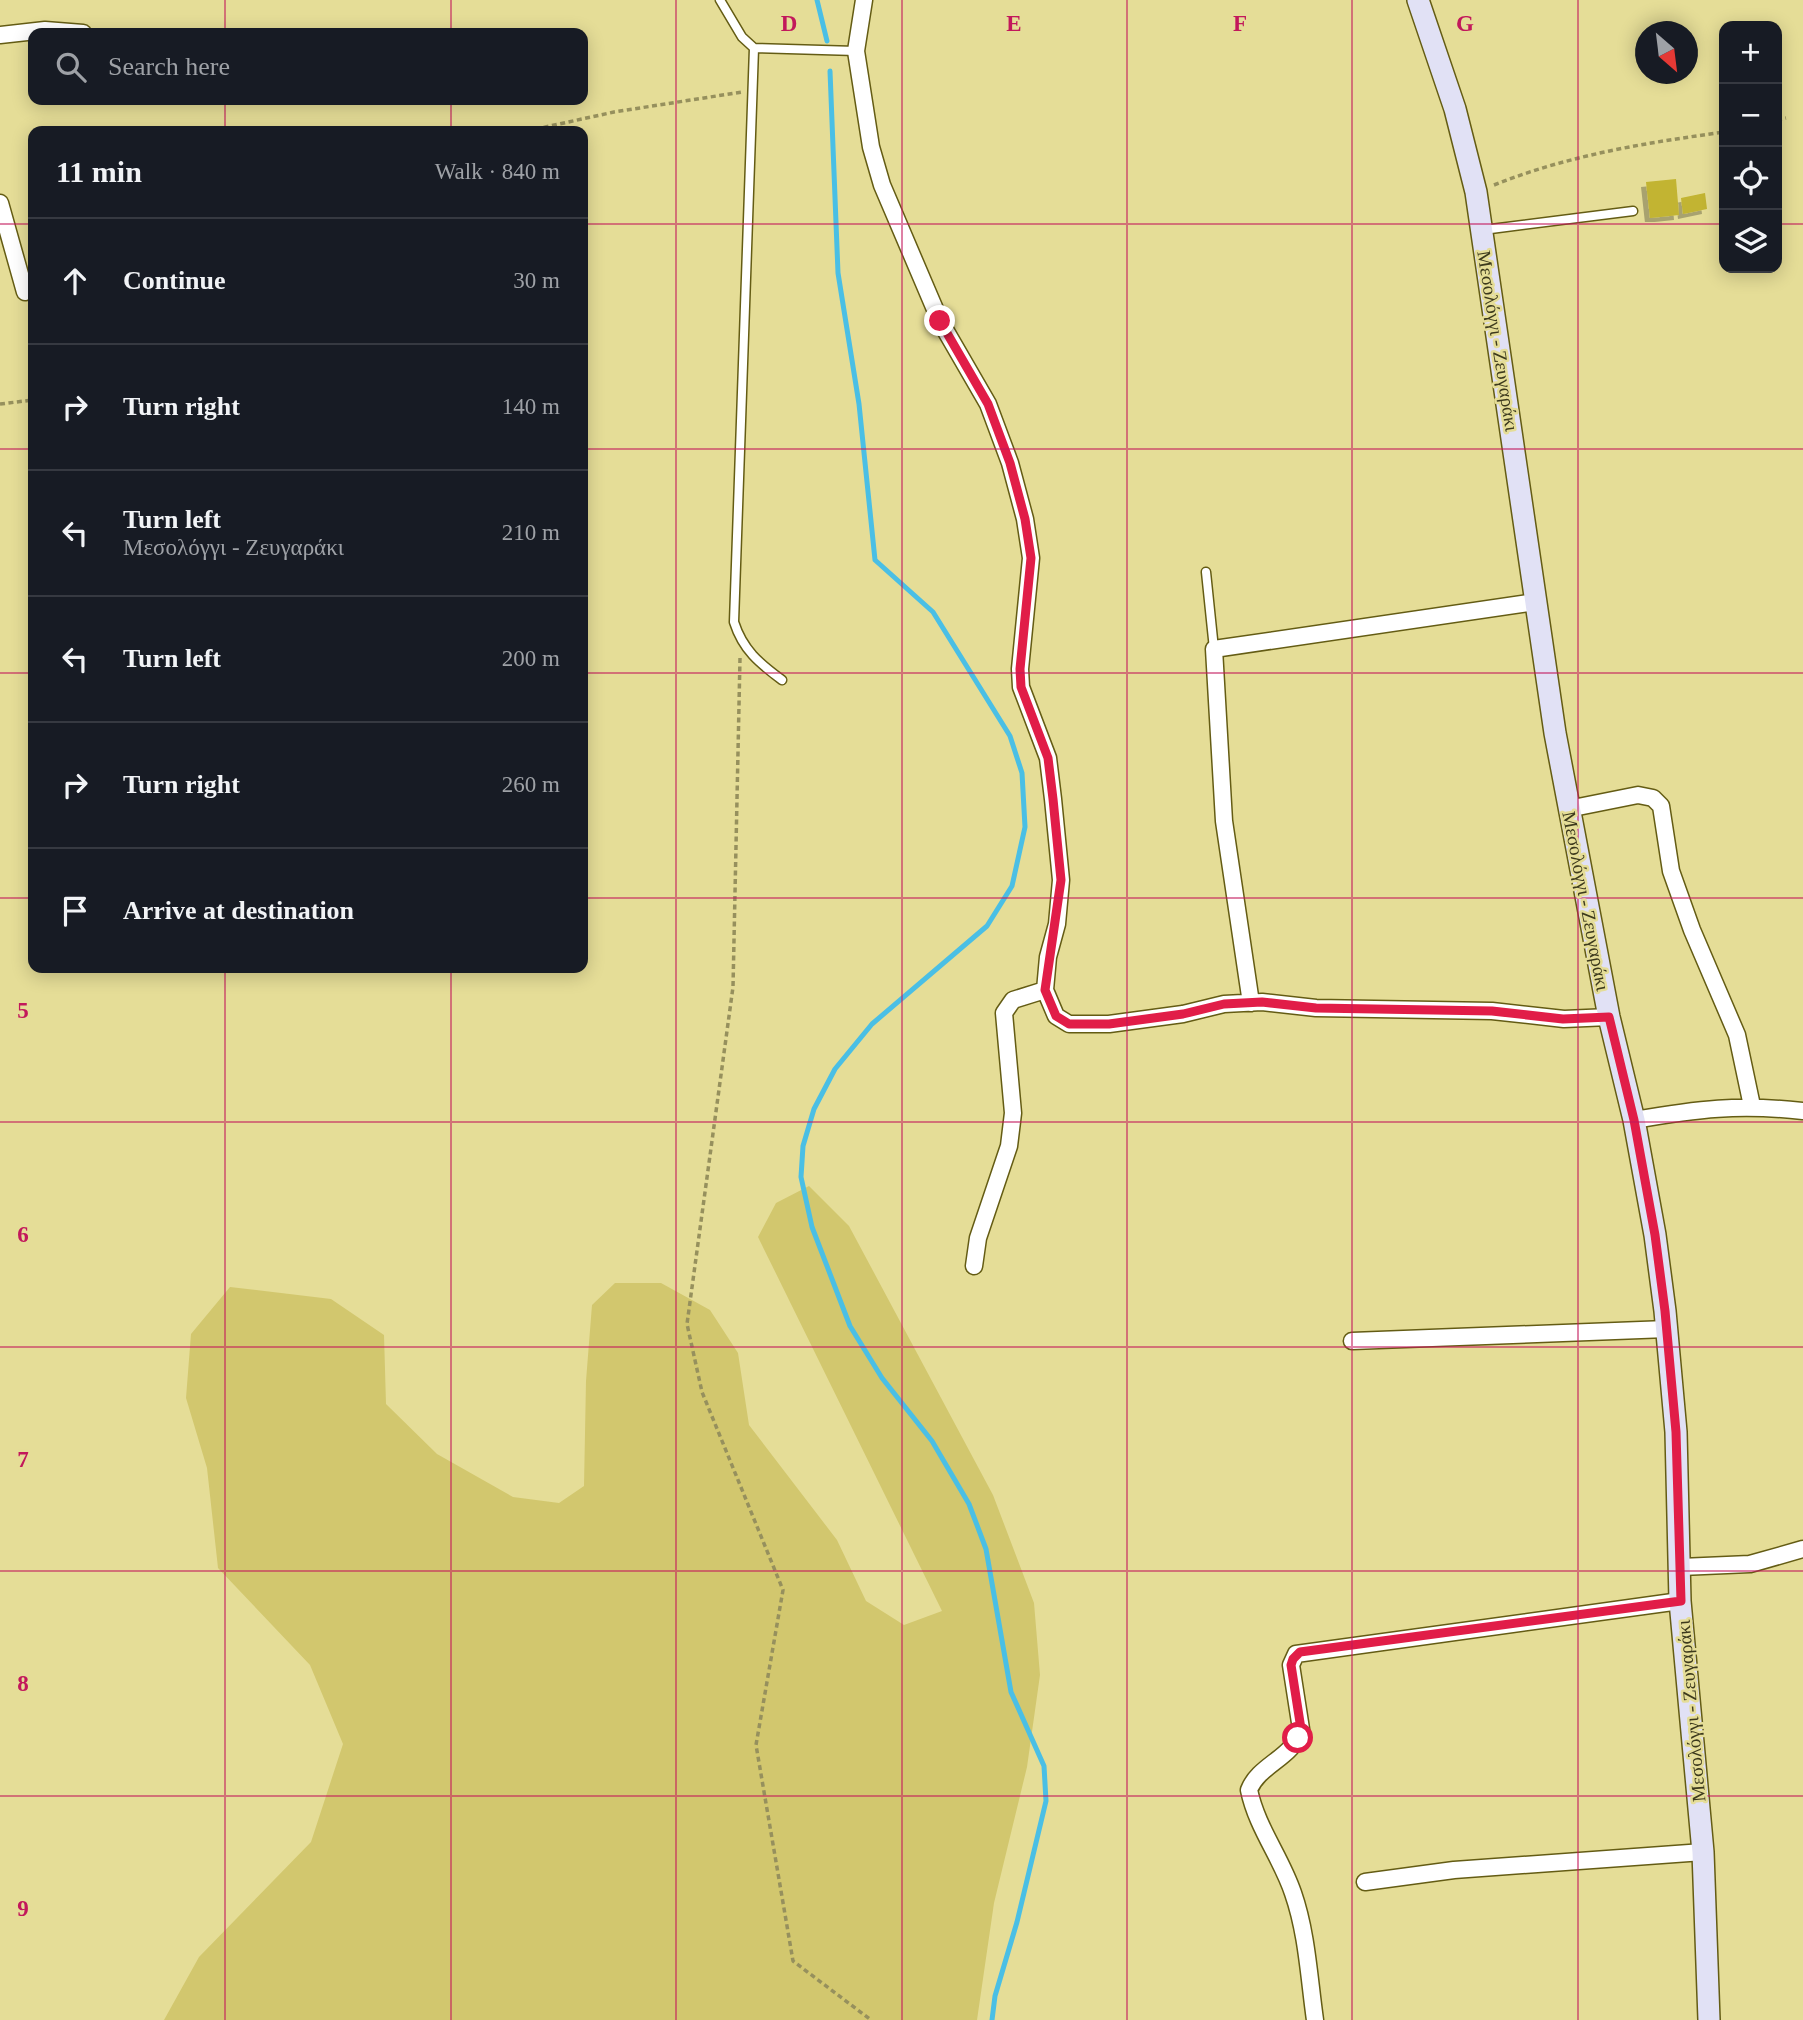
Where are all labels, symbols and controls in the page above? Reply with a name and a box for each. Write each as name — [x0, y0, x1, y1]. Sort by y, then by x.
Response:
text: D — [781, 11, 797, 36]
text: E — [1006, 11, 1022, 36]
text: F — [1233, 11, 1247, 36]
text: G — [1456, 11, 1474, 36]
north arrow — [1635, 21, 1698, 84]
map controls — [1719, 21, 1782, 273]
button: + — [1719, 21, 1782, 84]
search box — [28, 28, 588, 105]
icon: search — [52, 48, 90, 86]
text: Search here — [108, 52, 230, 81]
button: − — [1719, 84, 1782, 147]
button: locate — [1719, 147, 1782, 210]
text: 11 min — [56, 155, 142, 188]
text: Walk · 840 m — [435, 159, 560, 184]
button: layers — [1719, 210, 1782, 273]
street label: Μεσολόγγι - Ζευγαράκι — [1473, 249, 1523, 434]
icon: ahead — [56, 262, 94, 300]
text: Continue — [123, 266, 226, 295]
text: 30 m — [513, 268, 560, 293]
route end — [924, 305, 955, 336]
icon: right — [56, 388, 94, 426]
text: Turn right — [123, 392, 240, 421]
text: 140 m — [502, 394, 560, 419]
text: Turn left — [123, 505, 221, 534]
icon: left — [56, 514, 94, 552]
text: 210 m — [502, 520, 560, 545]
text: Μεσολόγγι - Ζευγαράκι — [123, 535, 344, 560]
icon: left — [56, 640, 94, 678]
text: Turn left — [123, 644, 221, 673]
text: 200 m — [502, 646, 560, 671]
icon: right — [56, 766, 94, 804]
text: Turn right — [123, 770, 240, 799]
text: 260 m — [502, 772, 560, 797]
street label: Μεσολόγγι - Ζευγαράκι — [1558, 809, 1614, 993]
icon: arrive — [56, 892, 94, 930]
text: Arrive at destination — [123, 896, 354, 925]
text: 5 — [17, 998, 29, 1023]
text: 6 — [17, 1222, 29, 1247]
text: 7 — [17, 1447, 29, 1472]
street label: Μεσολόγγι - Ζευγαράκι — [1673, 1618, 1709, 1803]
text: 8 — [17, 1671, 29, 1696]
route start — [1282, 1722, 1313, 1753]
text: 9 — [17, 1896, 29, 1921]

